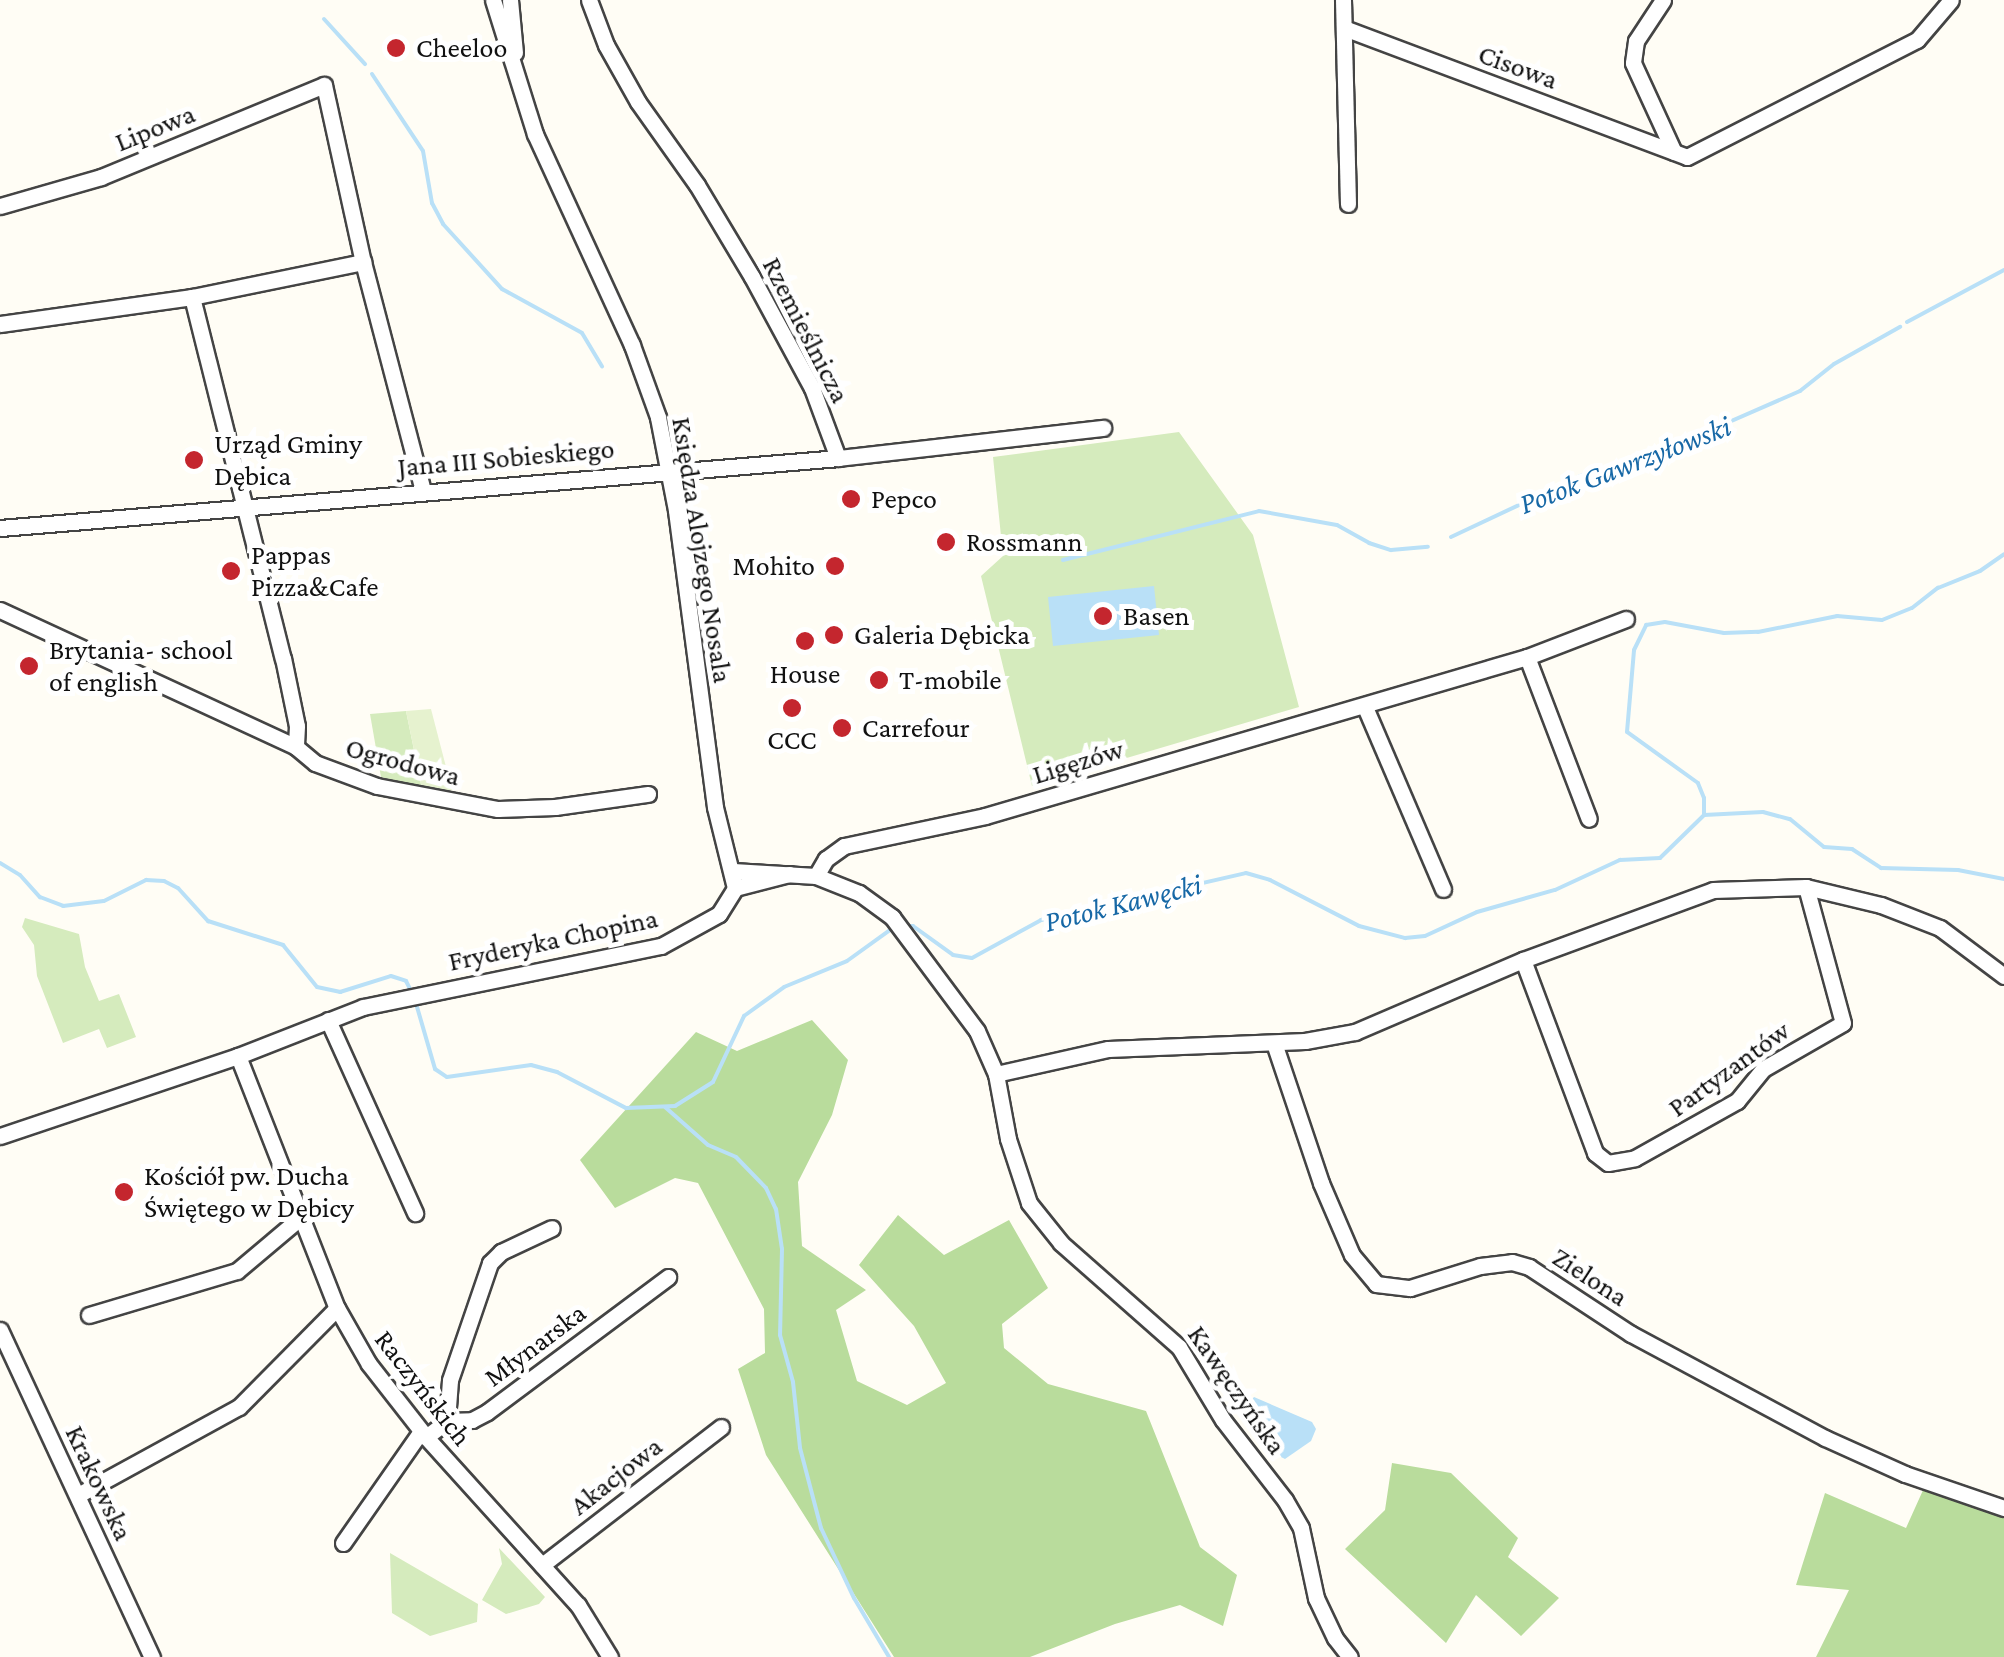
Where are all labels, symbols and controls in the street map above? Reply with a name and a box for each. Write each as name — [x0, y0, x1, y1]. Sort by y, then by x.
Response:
place label: Cheeloo — [416, 31, 507, 65]
marker: Cheeloo — [385, 37, 407, 59]
street label: Cisowa — [1474, 37, 1562, 97]
street label: Lipowa — [110, 97, 200, 159]
street label: Rzemieślnicza — [755, 252, 857, 408]
water label: Potok Gawrzyłowski — [1514, 408, 1736, 522]
street label: Księdza Alojzego Nosala — [664, 415, 740, 685]
place label: Urząd Gminy Dębica — [214, 427, 362, 493]
street label: Jana III Sobieskiego — [396, 432, 616, 484]
marker: Urząd Gminy Dębica — [183, 449, 205, 471]
place label: Pepco — [871, 482, 937, 516]
marker: Pepco — [840, 488, 862, 510]
place label: Rossmann — [966, 525, 1083, 559]
marker: Rossmann — [935, 531, 957, 553]
place label: Pappas Pizza&Cafe — [251, 538, 379, 604]
place label: Mohito — [733, 549, 815, 583]
marker: Mohito — [824, 555, 846, 577]
marker: Pappas Pizza&Cafe — [220, 560, 242, 582]
place label: Basen — [1123, 599, 1190, 633]
marker: Basen — [1092, 605, 1114, 627]
place label: Galeria Dębicka — [854, 618, 1030, 652]
marker: Galeria Dębicka — [823, 624, 845, 646]
marker: House — [794, 630, 816, 652]
place label: Brytania- school of english — [49, 633, 233, 699]
marker: Brytania- school of english — [18, 655, 40, 677]
place label: House — [770, 657, 840, 691]
place label: T-mobile — [899, 663, 1002, 697]
marker: T-mobile — [868, 669, 890, 691]
marker: CCC — [781, 697, 803, 719]
place label: Carrefour — [862, 711, 970, 745]
marker: Carrefour — [831, 717, 853, 739]
place label: CCC — [767, 723, 817, 757]
street label: Ogrodowa — [342, 731, 464, 793]
street label: Ligęzów — [1028, 732, 1128, 792]
water label: Potok Kawęcki — [1041, 866, 1205, 940]
street label: Fryderyka Chopina — [445, 901, 661, 979]
street label: Partyzantów — [1662, 1014, 1796, 1124]
place label: Kościół pw. Ducha Świętego w Dębicy — [144, 1159, 354, 1225]
marker: Kościół pw. Ducha Świętego w Dębicy — [113, 1181, 135, 1203]
street label: Zielona — [1546, 1240, 1634, 1314]
street label: Młynarska — [477, 1296, 593, 1394]
street label: Kawęczyńska — [1180, 1319, 1294, 1461]
street label: Raczyńskich — [367, 1323, 479, 1453]
street label: Krakowska — [58, 1420, 140, 1546]
street label: Akacjowa — [563, 1430, 669, 1522]

